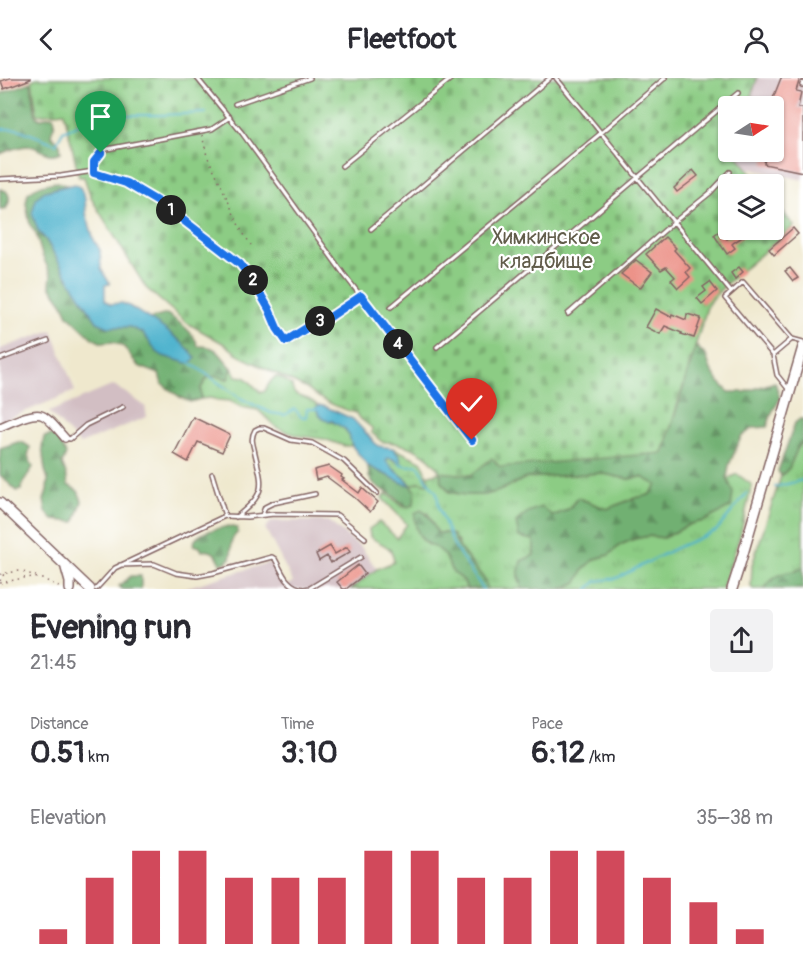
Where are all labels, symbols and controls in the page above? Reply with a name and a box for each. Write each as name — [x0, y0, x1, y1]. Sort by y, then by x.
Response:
icon: back — [30, 23, 63, 56]
text: Fleetfoot — [347, 23, 456, 56]
icon: person — [740, 23, 773, 56]
pin — [75, 91, 126, 153]
north arrow — [718, 96, 784, 162]
map controls — [718, 96, 784, 240]
icon: arrive — [84, 100, 117, 133]
button: layers — [718, 174, 784, 240]
pin: 1 — [156, 195, 186, 225]
text: 1 — [168, 200, 174, 220]
park label: Химкинское кладбище — [492, 224, 601, 275]
pin: 2 — [238, 265, 268, 295]
text: 2 — [249, 270, 257, 290]
pin: 3 — [305, 306, 335, 336]
text: 3 — [316, 311, 324, 331]
pin: 4 — [383, 329, 413, 359]
text: 4 — [393, 334, 403, 354]
pin — [446, 378, 497, 440]
icon: check — [455, 387, 488, 420]
text: Evening run — [30, 607, 191, 648]
button: share — [710, 609, 773, 672]
text: 21:45 — [30, 650, 77, 675]
text: Distance — [30, 714, 89, 734]
text: Time — [281, 714, 314, 734]
text: Pace — [531, 714, 563, 734]
text: 0.51 — [30, 734, 85, 771]
text: 3:10 — [281, 734, 338, 771]
text: 6:12 — [531, 734, 585, 771]
text: km — [85, 747, 109, 767]
text: /km — [585, 747, 615, 767]
text: Elevation — [30, 805, 106, 830]
text: 35–38 m — [696, 805, 773, 830]

